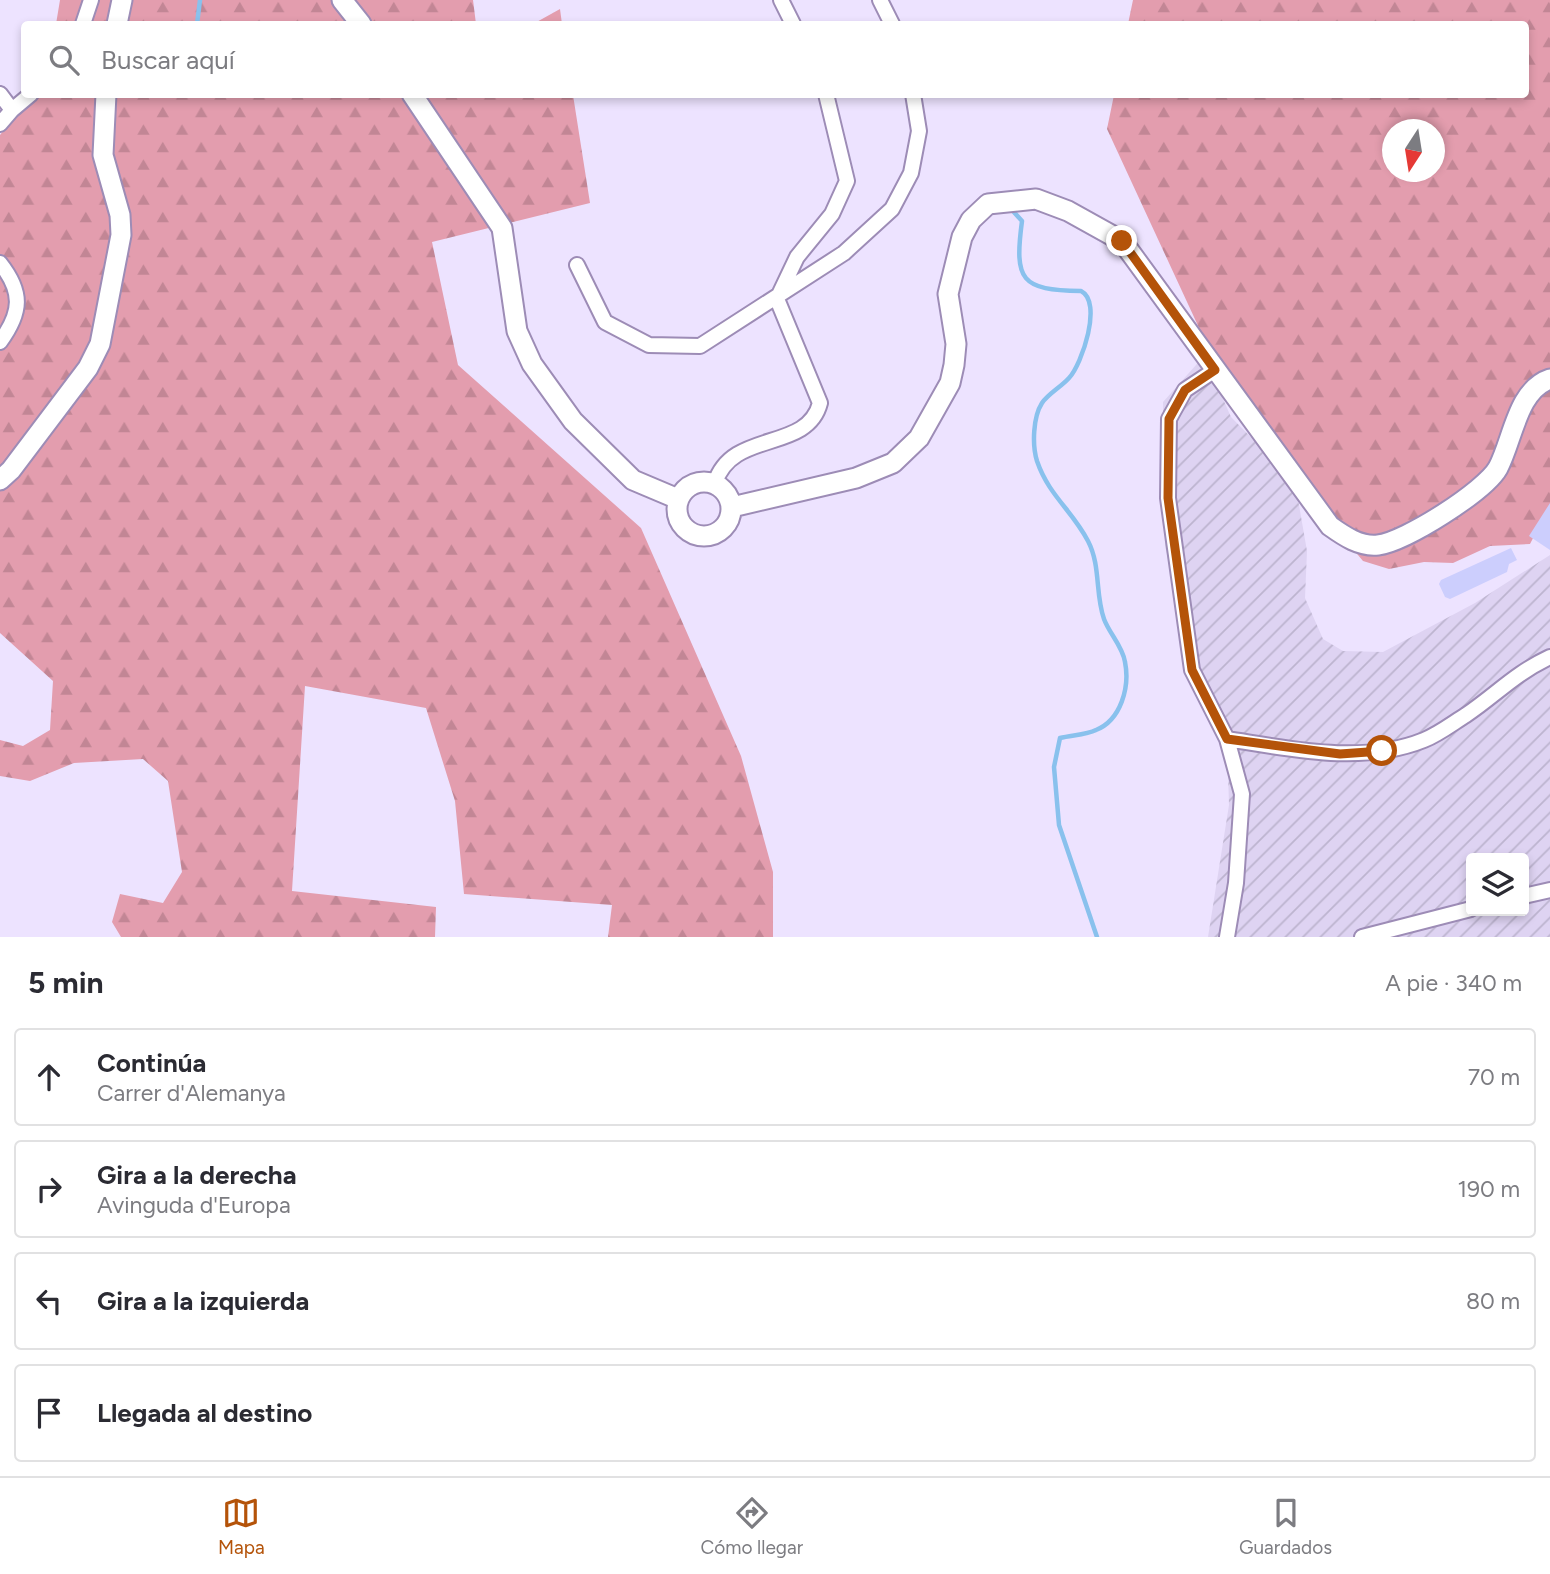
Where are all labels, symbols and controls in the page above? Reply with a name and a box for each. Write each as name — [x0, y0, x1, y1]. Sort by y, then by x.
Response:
search box — [21, 21, 1529, 98]
icon: search — [45, 41, 83, 79]
text: Buscar aquí — [101, 44, 235, 76]
north arrow — [1382, 119, 1445, 182]
route end — [1106, 225, 1137, 256]
route start — [1366, 735, 1397, 766]
map controls — [1466, 853, 1529, 916]
button: layers — [1466, 853, 1529, 916]
text: 5 min — [28, 964, 104, 1001]
text: A pie · 340 m — [1385, 969, 1522, 997]
text: Continúa — [97, 1047, 206, 1079]
icon: ahead — [30, 1058, 68, 1096]
text: 70 m — [1468, 1063, 1520, 1091]
text: Carrer d'Alemanya — [97, 1079, 286, 1107]
text: Gira a la derecha — [97, 1159, 297, 1191]
icon: right — [30, 1170, 68, 1208]
text: 190 m — [1457, 1175, 1520, 1203]
text: Avinguda d'Europa — [97, 1191, 291, 1219]
icon: left — [30, 1282, 68, 1320]
text: Gira a la izquierda — [97, 1285, 309, 1317]
text: 80 m — [1466, 1287, 1520, 1315]
icon: arrive — [30, 1394, 68, 1432]
text: Llegada al destino — [97, 1397, 312, 1429]
tab: Mapa — [218, 1494, 265, 1559]
tab: Cómo llegar — [701, 1494, 803, 1559]
tab: Guardados — [1239, 1494, 1332, 1559]

